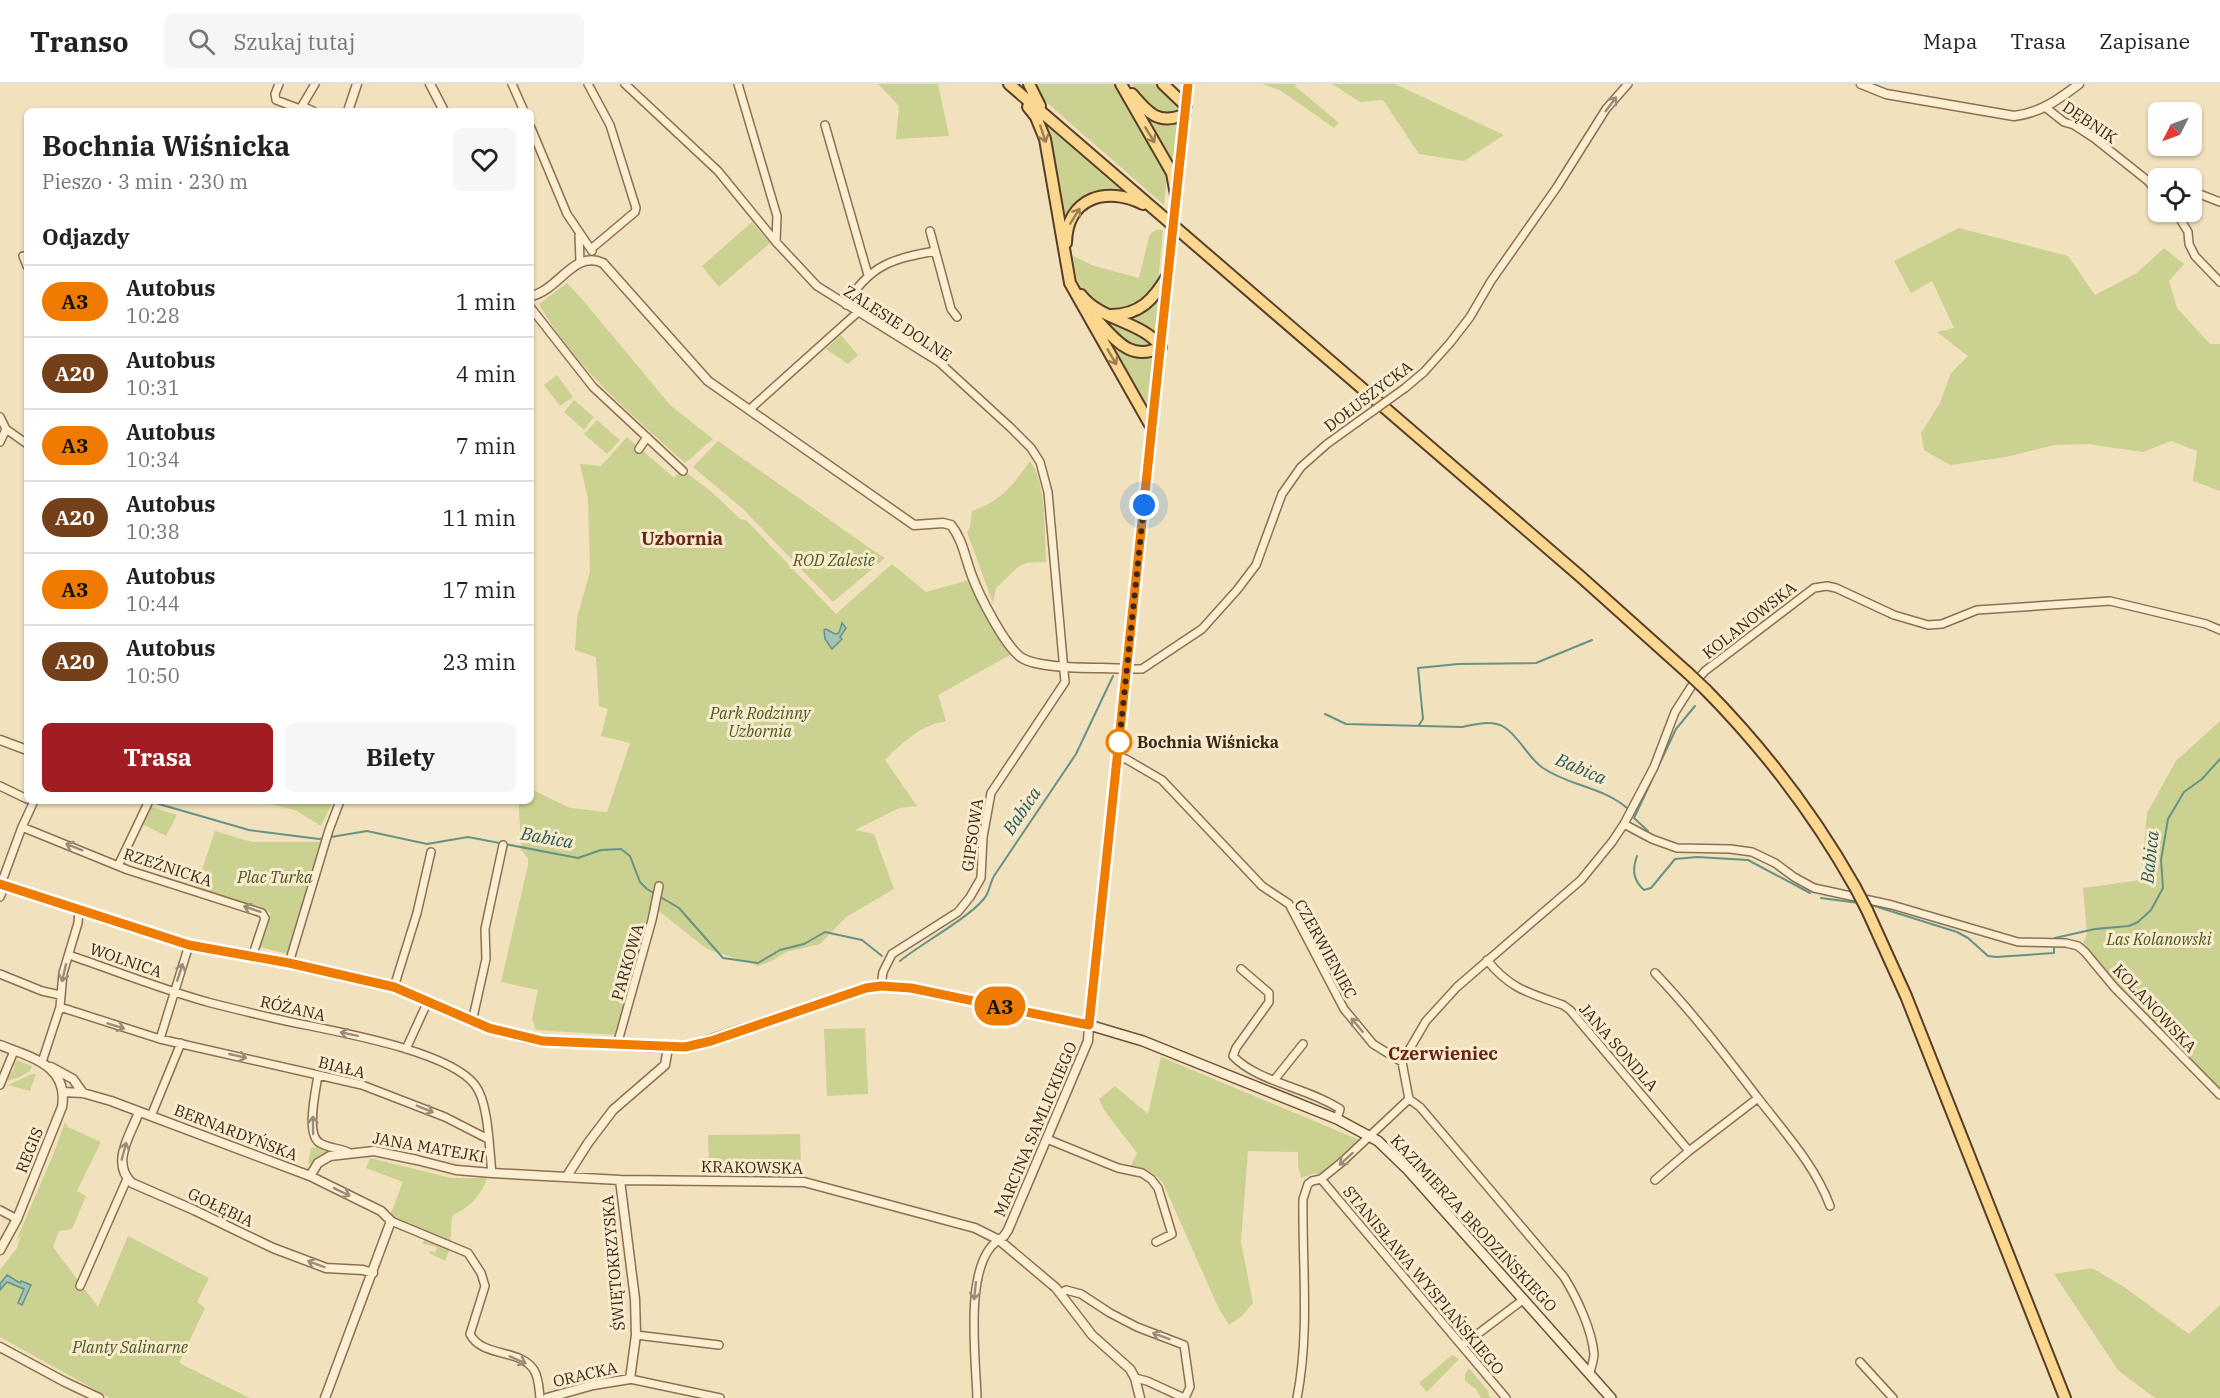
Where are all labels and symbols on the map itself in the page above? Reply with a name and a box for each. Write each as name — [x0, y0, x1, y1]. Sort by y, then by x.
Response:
one-way arrow — [1604, 96, 1617, 112]
street label: DĘBNIK — [2059, 96, 2121, 148]
north arrow — [2148, 102, 2202, 156]
one-way arrow — [1038, 124, 1049, 143]
one-way arrow — [1145, 126, 1157, 143]
one-way arrow — [1069, 208, 1081, 225]
street label: ZALESIE DOLNE — [840, 281, 956, 365]
one-way arrow — [1106, 348, 1118, 365]
street label: DOŁUSZYCKA — [1320, 356, 1416, 436]
your location — [1129, 490, 1159, 520]
district label: Uzbornia — [641, 527, 723, 550]
park label: ROD Zalesie — [792, 550, 875, 570]
street label: KOLANOWSKA — [1698, 577, 1800, 663]
park label: Park Rodzinny Uzbornia — [709, 703, 812, 741]
marker: Bochnia Wiśnicka — [1106, 729, 1132, 755]
place label: Bochnia Wiśnicka — [1137, 732, 1279, 752]
water label: Babica — [1551, 747, 1610, 790]
water label: Babica — [997, 782, 1046, 840]
street label: GIPSOWA — [957, 797, 987, 873]
water label: Babica — [518, 821, 575, 853]
water label: Babica — [2135, 829, 2164, 885]
one-way arrow — [65, 841, 84, 852]
street label: RZEŹNICKA — [121, 842, 215, 891]
park label: Plac Turka — [236, 867, 313, 887]
street label: CZERWIENIEC — [1290, 896, 1362, 1002]
one-way arrow — [243, 903, 262, 914]
street label: PARKOWA — [606, 921, 648, 1003]
park label: Las Kolanowski — [2105, 929, 2212, 949]
street label: WOLNICA — [87, 938, 165, 982]
street label: KOLANOWSKA — [2109, 960, 2201, 1056]
one-way arrow — [57, 963, 69, 982]
one-way arrow — [176, 963, 187, 982]
line badge: A3 — [973, 986, 1027, 1026]
street label: RÓŻANA — [258, 990, 328, 1025]
street label: JANA SONDLA — [1575, 999, 1663, 1095]
one-way arrow — [1350, 1018, 1364, 1033]
one-way arrow — [106, 1021, 125, 1032]
one-way arrow — [340, 1028, 359, 1040]
street label: MARCINA SAMLICKIEGO — [989, 1038, 1081, 1220]
district label: Czerwieniec — [1388, 1042, 1498, 1065]
one-way arrow — [228, 1050, 247, 1062]
street label: BIAŁA — [316, 1052, 368, 1082]
street label: BERNARDYŃSKA — [171, 1098, 301, 1165]
one-way arrow — [416, 1104, 434, 1115]
one-way arrow — [308, 1115, 319, 1135]
street label: REGIS — [11, 1124, 47, 1176]
street label: JANA MATEJKI — [371, 1127, 487, 1167]
street label: KAZIMIERZA BRODZIŃSKIEGO — [1386, 1129, 1562, 1316]
one-way arrow — [119, 1142, 131, 1161]
one-way arrow — [1339, 1152, 1354, 1166]
street label: KRAKOWSKA — [701, 1156, 803, 1178]
street label: STANISŁAWA WYSPIAŃSKIEGO — [1339, 1181, 1510, 1379]
street label: GOŁĘBIA — [185, 1183, 257, 1231]
one-way arrow — [333, 1187, 351, 1198]
street label: ŚWIĘTOKRZYSKA — [596, 1194, 629, 1332]
one-way arrow — [307, 1258, 325, 1269]
one-way arrow — [969, 1280, 980, 1300]
one-way arrow — [1152, 1329, 1171, 1340]
park label: Planty Salinarne — [71, 1337, 188, 1357]
one-way arrow — [508, 1354, 526, 1366]
street label: ORACKA — [551, 1357, 619, 1391]

